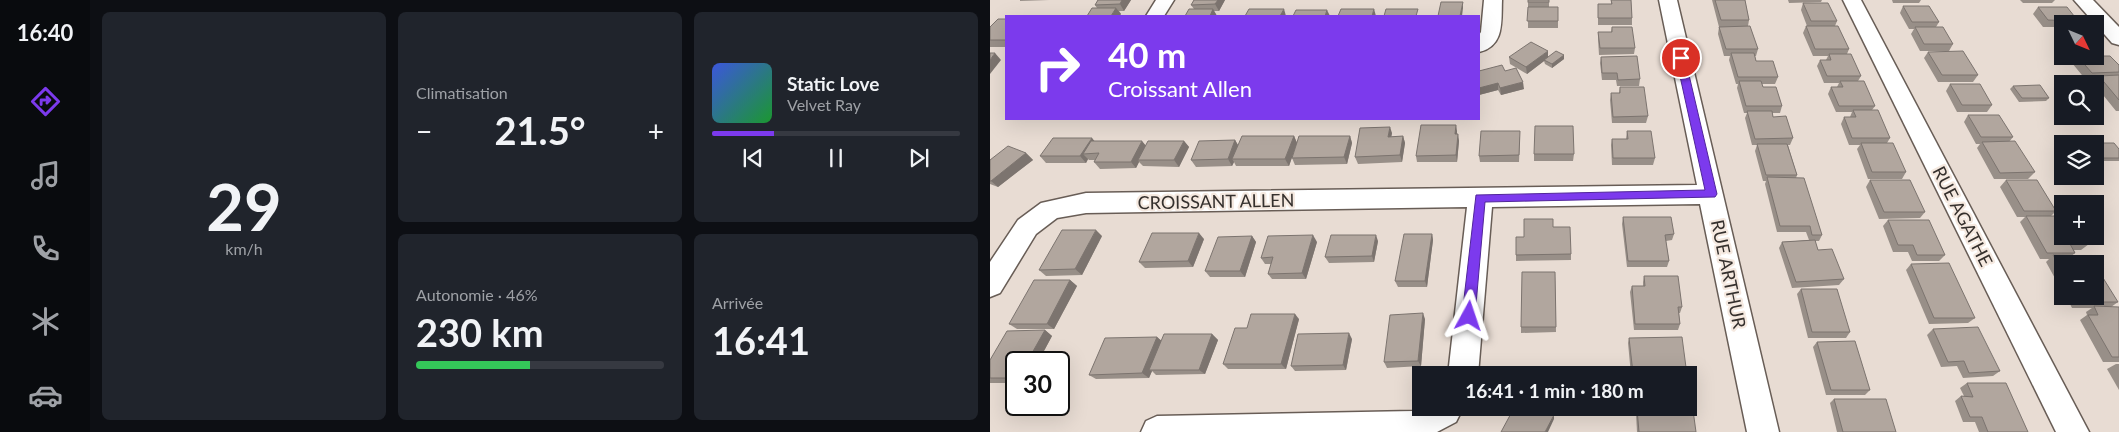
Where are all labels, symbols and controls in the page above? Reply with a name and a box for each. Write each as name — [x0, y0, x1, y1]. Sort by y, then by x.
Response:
north arrow — [2054, 15, 2104, 65]
map controls — [2054, 15, 2104, 305]
text: 16:40 — [17, 19, 73, 46]
text: 40 m — [1108, 33, 1186, 75]
icon: right — [1025, 35, 1090, 100]
pin — [1660, 37, 1702, 79]
icon: arrive — [1667, 44, 1695, 72]
text: Static Love — [787, 72, 879, 95]
text: Croissant Allen — [1108, 75, 1252, 102]
button: search — [2054, 75, 2104, 125]
text: Climatisation — [416, 83, 508, 102]
icon: directions — [28, 84, 63, 119]
text: Velvet Ray — [787, 95, 861, 114]
text: 21.5° — [495, 107, 585, 153]
text: − — [416, 114, 432, 148]
text: + — [648, 114, 664, 148]
button: layers — [2054, 135, 2104, 185]
icon: previous — [739, 144, 767, 172]
icon: pause — [822, 144, 850, 172]
icon: next — [905, 144, 933, 172]
icon: music — [28, 158, 63, 193]
street label: RUE AGATHE — [1928, 162, 1998, 270]
text: 29 — [206, 167, 282, 245]
street label: CROISSANT ALLEN — [1137, 189, 1295, 213]
button: + — [2054, 195, 2104, 245]
street label: RUE ARTHUR — [1707, 218, 1751, 331]
icon: phone — [28, 231, 63, 266]
text: km/h — [225, 239, 263, 258]
button: − — [2054, 255, 2104, 305]
text: Autonomie · 46% — [416, 285, 538, 304]
position arrow — [1442, 289, 1494, 341]
text: Arrivée — [712, 293, 763, 312]
icon: climate — [28, 304, 63, 339]
text: 230 km — [416, 309, 544, 355]
text: 16:41 — [712, 317, 810, 363]
speed limit sign: 30 — [1005, 351, 1070, 416]
icon: car — [28, 378, 63, 413]
text: 16:41 · 1 min · 180 m — [1465, 379, 1644, 402]

